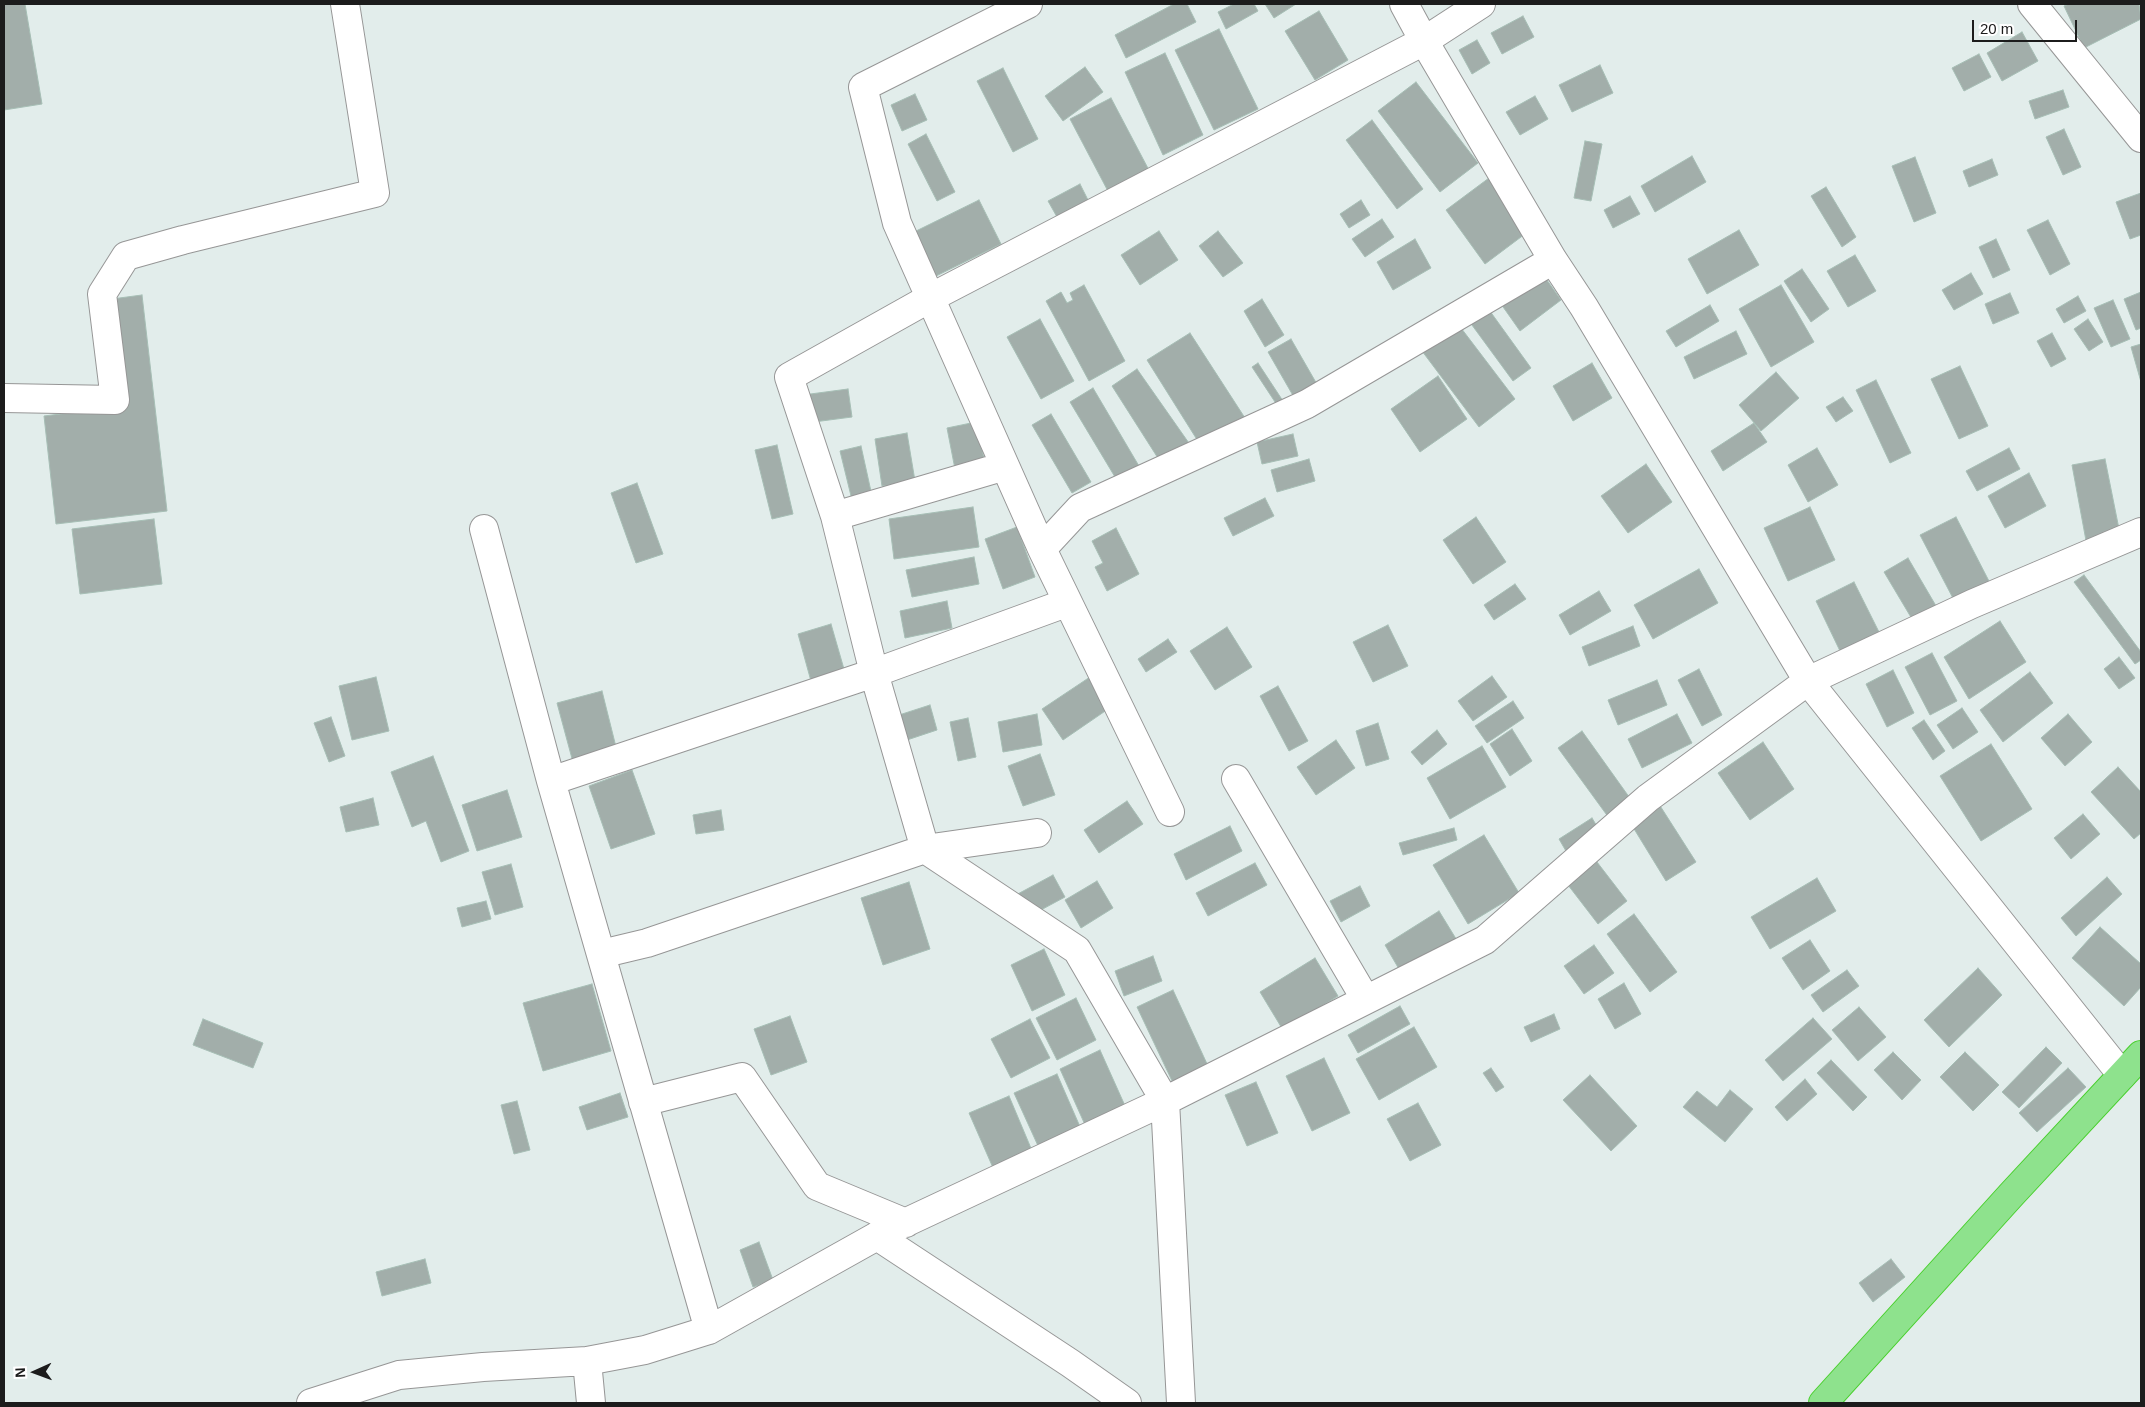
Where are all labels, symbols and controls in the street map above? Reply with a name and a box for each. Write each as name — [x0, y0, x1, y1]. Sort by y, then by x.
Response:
scale bar — [1975, 10, 2080, 42]
text: 20 m — [1980, 20, 2013, 37]
north arrow — [10, 1347, 60, 1397]
text: N — [12, 1367, 28, 1378]

